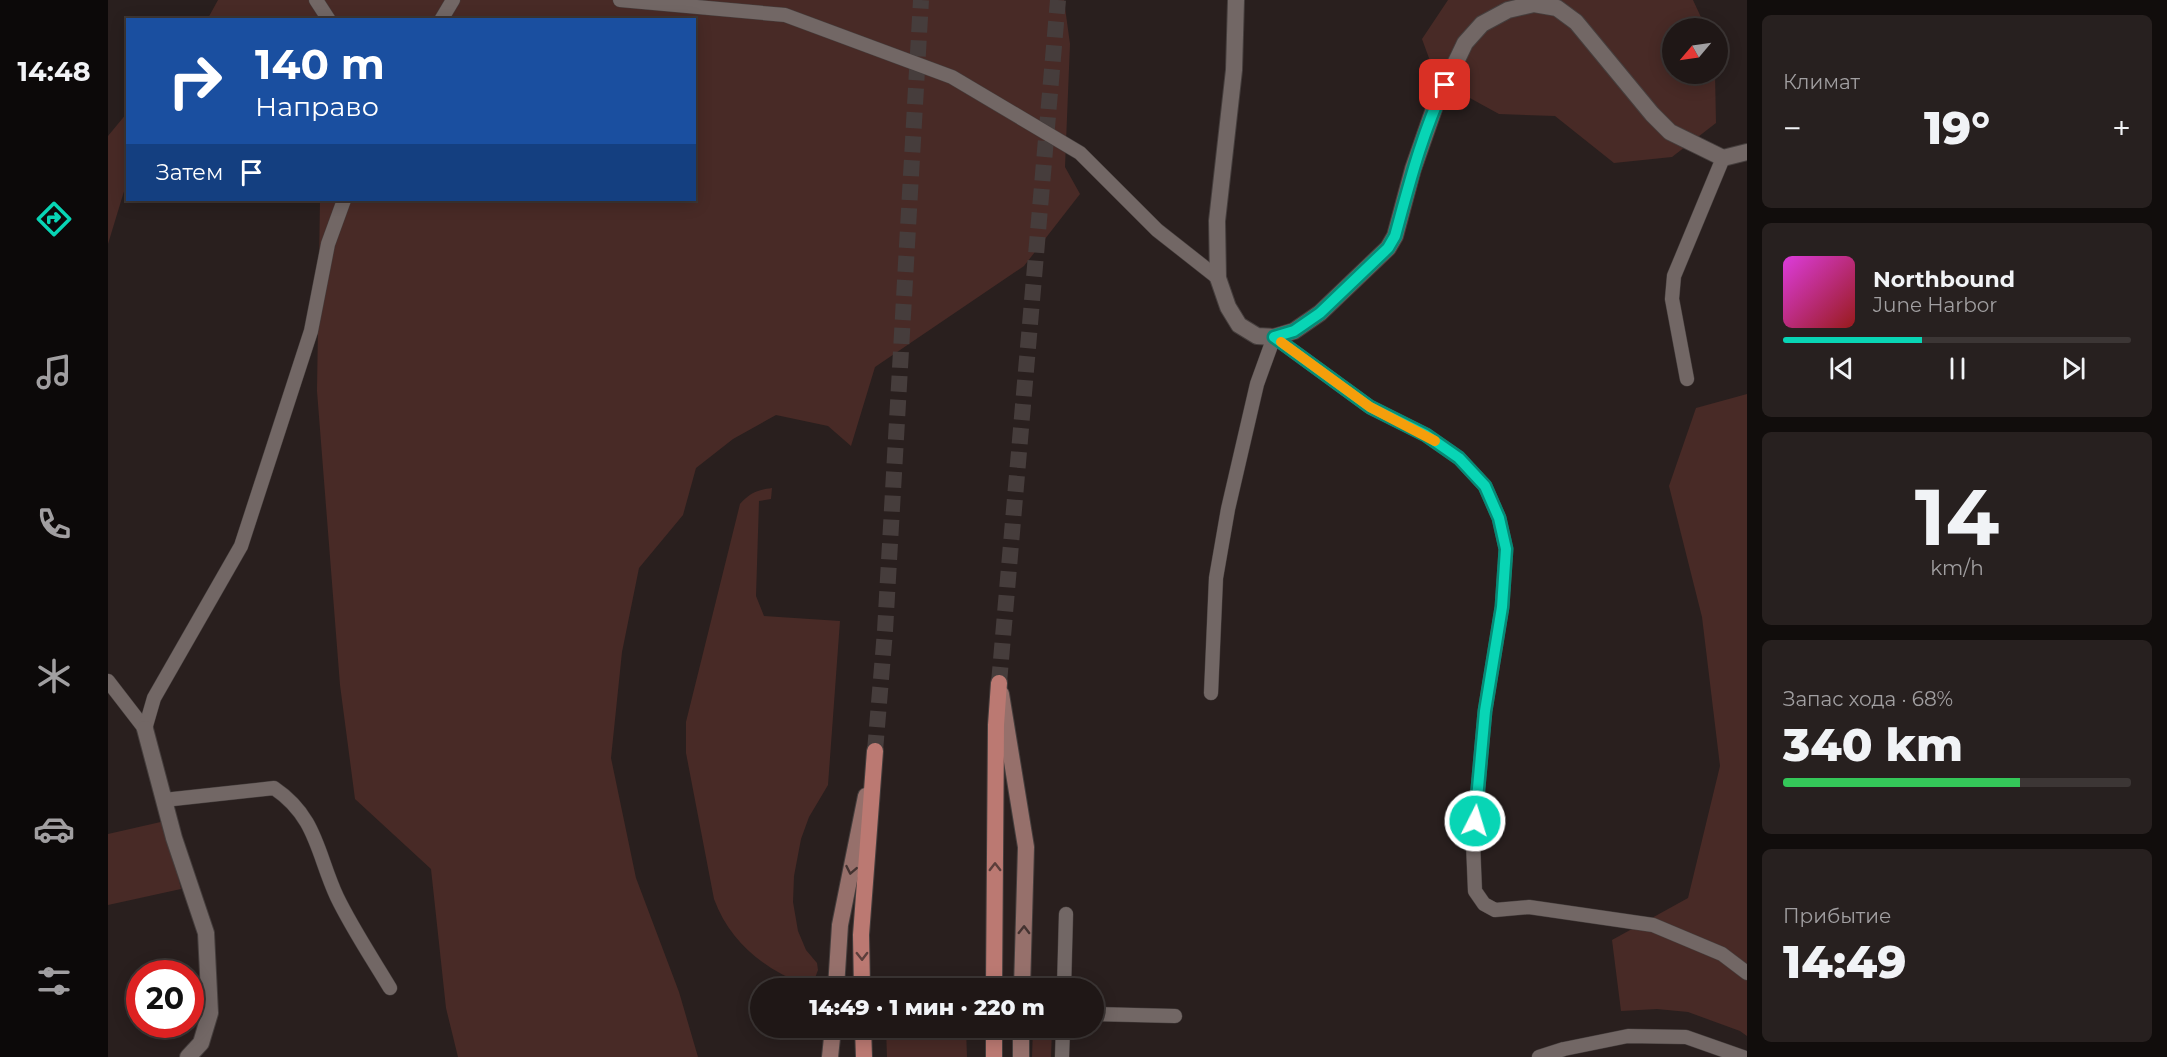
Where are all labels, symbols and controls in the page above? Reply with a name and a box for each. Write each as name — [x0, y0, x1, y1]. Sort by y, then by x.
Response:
north arrow — [1662, 18, 1728, 84]
map controls — [1662, 18, 1728, 84]
text: 140 m — [255, 38, 385, 90]
icon: right — [156, 42, 234, 120]
text: 14:48 — [17, 55, 91, 88]
pin — [1419, 59, 1470, 110]
icon: arrive — [1428, 68, 1461, 101]
text: Климат — [1783, 70, 1860, 94]
text: Направо — [255, 90, 379, 123]
text: 19° — [1924, 100, 1990, 155]
text: − — [1783, 108, 1802, 148]
text: + — [2112, 108, 2131, 148]
icon: arrive — [235, 156, 268, 189]
text: Затем — [156, 159, 223, 186]
icon: directions — [33, 198, 75, 240]
text: Northbound — [1873, 266, 2015, 293]
text: June Harbor — [1873, 293, 1997, 317]
icon: music — [33, 351, 75, 393]
icon: previous — [1825, 352, 1858, 385]
icon: pause — [1941, 352, 1974, 385]
icon: next — [2057, 352, 2090, 385]
text: 14 — [1915, 469, 1999, 565]
icon: phone — [33, 503, 75, 545]
text: km/h — [1930, 556, 1984, 580]
icon: climate — [33, 655, 75, 697]
text: Запас хода · 68% — [1783, 687, 1953, 711]
text: 340 km — [1783, 717, 1963, 772]
position arrow — [1443, 789, 1507, 853]
icon: car — [33, 808, 75, 850]
one-way arrow — [989, 863, 1001, 872]
one-way arrow — [845, 865, 858, 875]
text: Прибытие — [1783, 904, 1891, 928]
one-way arrow — [1017, 926, 1030, 935]
text: 14:49 — [1783, 934, 1907, 989]
one-way arrow — [856, 951, 868, 960]
icon: filters — [33, 960, 75, 1002]
speed limit sign: 20 — [126, 960, 204, 1038]
text: 14:49 · 1 мин · 220 m — [809, 994, 1045, 1021]

